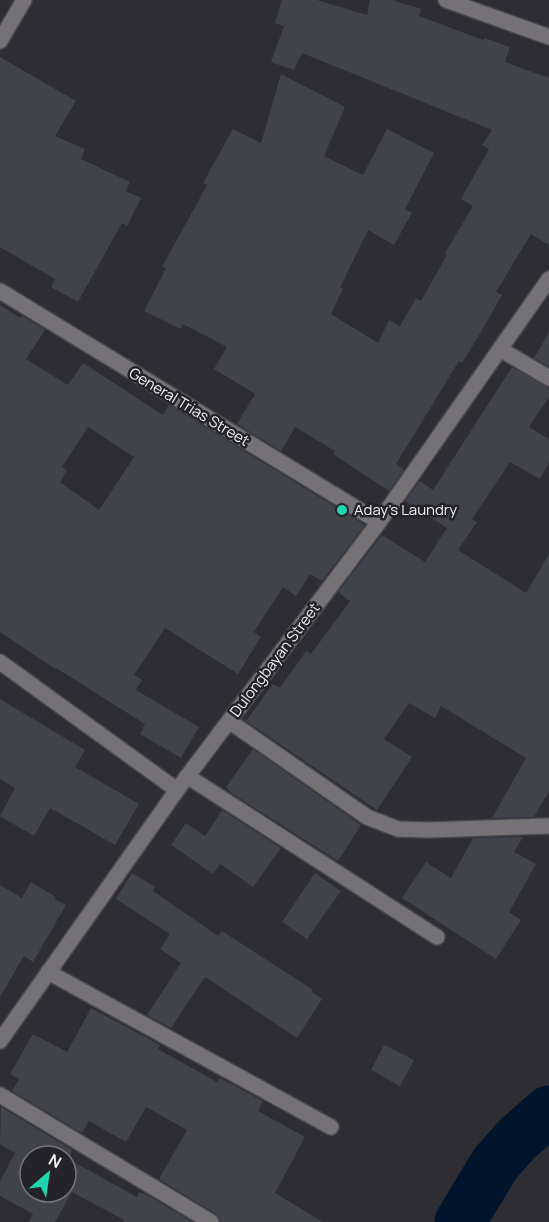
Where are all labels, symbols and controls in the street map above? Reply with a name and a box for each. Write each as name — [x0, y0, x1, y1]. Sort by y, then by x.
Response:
street label: General Trias Street — [125, 362, 253, 451]
place label: Aday's Laundry — [354, 499, 457, 520]
marker: Aday's Laundry — [335, 503, 349, 517]
street label: Dulongbayan Street — [225, 598, 324, 721]
north arrow — [18, 1144, 78, 1204]
text: N — [45, 1148, 66, 1173]

